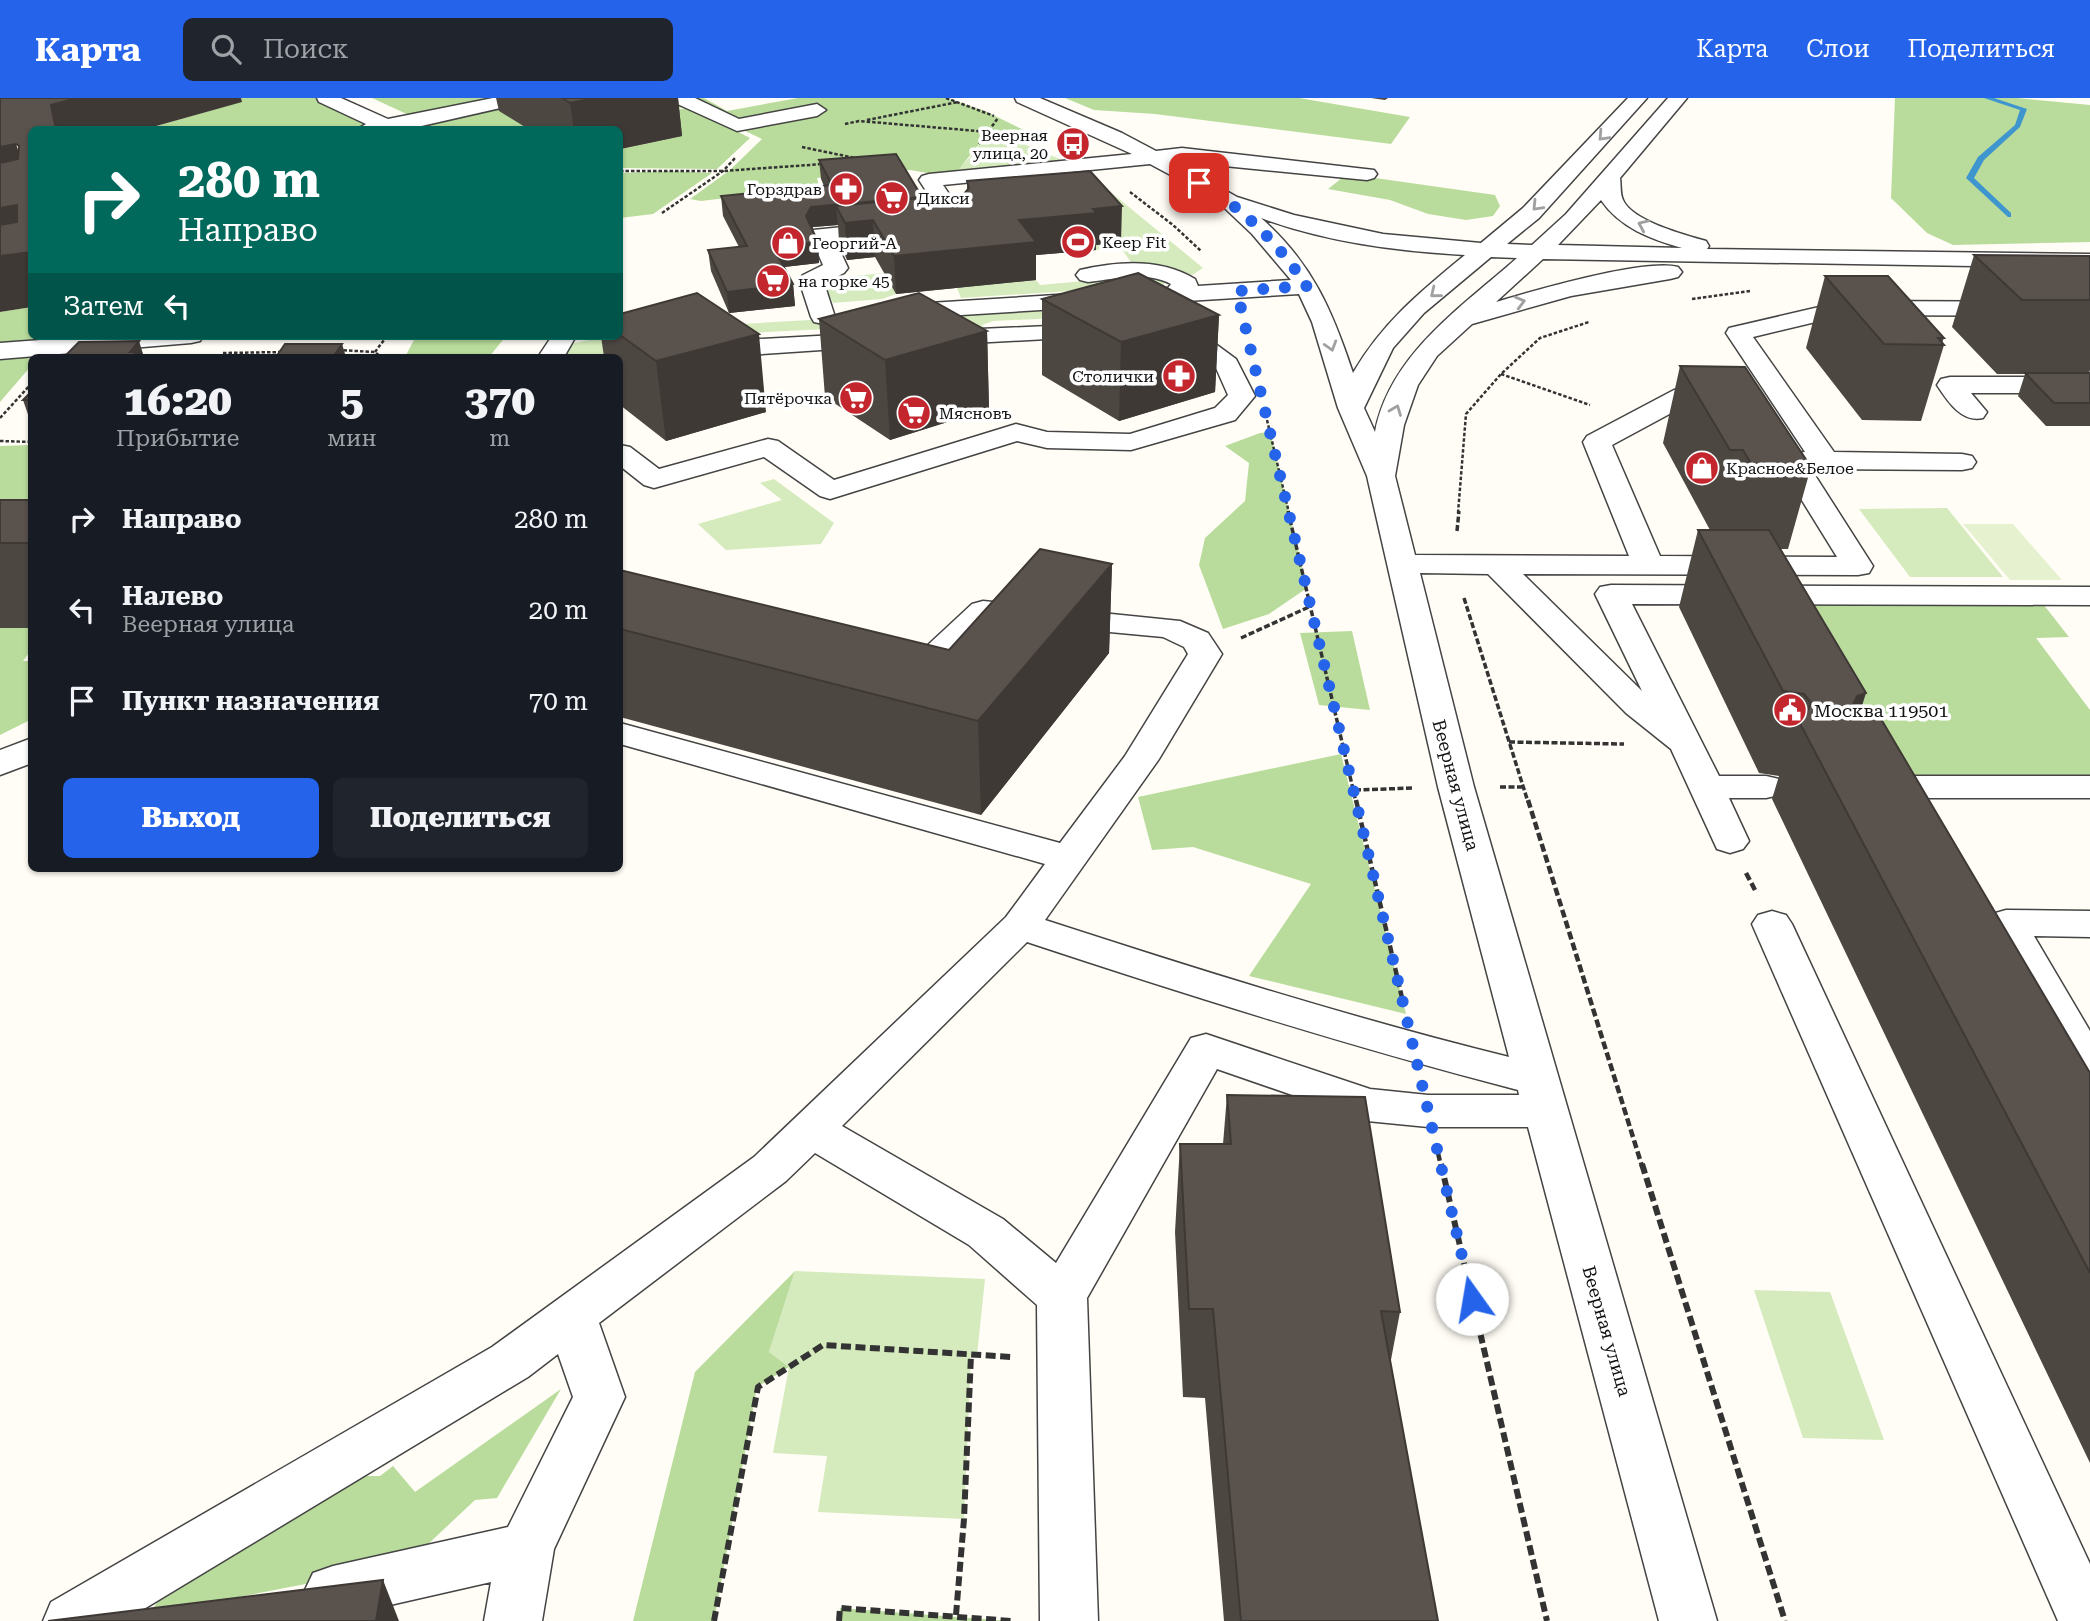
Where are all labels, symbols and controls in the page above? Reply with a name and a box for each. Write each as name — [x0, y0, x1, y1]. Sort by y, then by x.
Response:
search box — [183, 18, 673, 81]
text: Карта — [35, 30, 141, 69]
icon: search — [207, 30, 245, 68]
text: Поиск — [263, 34, 349, 64]
text: Карта — [1696, 35, 1768, 63]
text: Слои — [1806, 35, 1869, 63]
text: Поделиться — [1907, 35, 2055, 63]
bus stop icon: Веерная улица, 20 — [1054, 125, 1092, 163]
place label: Веерная улица, 20 — [973, 126, 1048, 163]
one-way arrow — [1598, 128, 1611, 141]
text: 280 m — [178, 152, 320, 209]
pin — [1169, 153, 1229, 213]
icon: right — [63, 154, 154, 245]
icon: arrive — [1180, 164, 1218, 202]
pharmacy icon: Горздрав — [827, 170, 865, 208]
supermarket icon: Дикси — [873, 179, 911, 217]
place label: Горздрав — [747, 180, 822, 199]
place label: Дикси — [917, 189, 970, 208]
one-way arrow — [1533, 198, 1546, 211]
text: Направо — [178, 211, 318, 249]
one-way arrow — [1637, 219, 1650, 233]
sports icon: Keep Fit — [1059, 223, 1097, 261]
shop icon: Георгий-А — [769, 224, 807, 262]
place label: Keep Fit — [1102, 233, 1166, 252]
place label: Георгий-А — [812, 234, 898, 253]
supermarket icon: на горке 45 — [754, 262, 792, 300]
place label: на горке 45 — [798, 272, 890, 291]
one-way arrow — [1430, 284, 1442, 297]
icon: left — [158, 287, 196, 325]
text: Затем — [63, 291, 144, 321]
one-way arrow — [1514, 296, 1526, 310]
one-way arrow — [1323, 340, 1338, 352]
pharmacy icon: Столички — [1160, 357, 1198, 395]
place label: Столички — [1072, 367, 1154, 386]
text: 16:20 — [124, 376, 232, 425]
text: 5 — [340, 376, 364, 425]
text: 370 — [464, 376, 535, 425]
supermarket icon: Пятёрочка — [837, 379, 875, 417]
place label: Пятёрочка — [744, 389, 832, 408]
supermarket icon: Мясновъ — [895, 394, 933, 432]
place label: Мясновъ — [939, 404, 1012, 423]
one-way arrow — [1388, 404, 1402, 416]
text: Прибытие — [116, 425, 239, 452]
text: мин — [327, 425, 376, 452]
text: m — [489, 425, 510, 452]
shop icon: Красное&Белое — [1683, 449, 1721, 487]
place label: Красное&Белое — [1726, 459, 1854, 478]
icon: right — [63, 500, 101, 538]
text: Направо — [122, 504, 242, 534]
text: 280 m — [514, 504, 588, 534]
text: Налево — [122, 581, 223, 611]
icon: left — [63, 591, 101, 629]
text: 20 m — [529, 595, 588, 625]
text: Веерная улица — [122, 611, 294, 638]
icon: arrive — [63, 682, 101, 720]
text: Пункт назначения — [122, 686, 379, 716]
text: 70 m — [529, 686, 588, 716]
public building icon: Москва 119501 — [1771, 691, 1809, 729]
place label: Москва 119501 — [1814, 700, 1948, 721]
street label: Веерная улица — [1428, 717, 1484, 853]
button: Выход — [63, 778, 319, 858]
button: Поделиться — [333, 778, 588, 858]
position arrow — [1435, 1262, 1509, 1336]
street label: Веерная улица — [1578, 1263, 1636, 1399]

